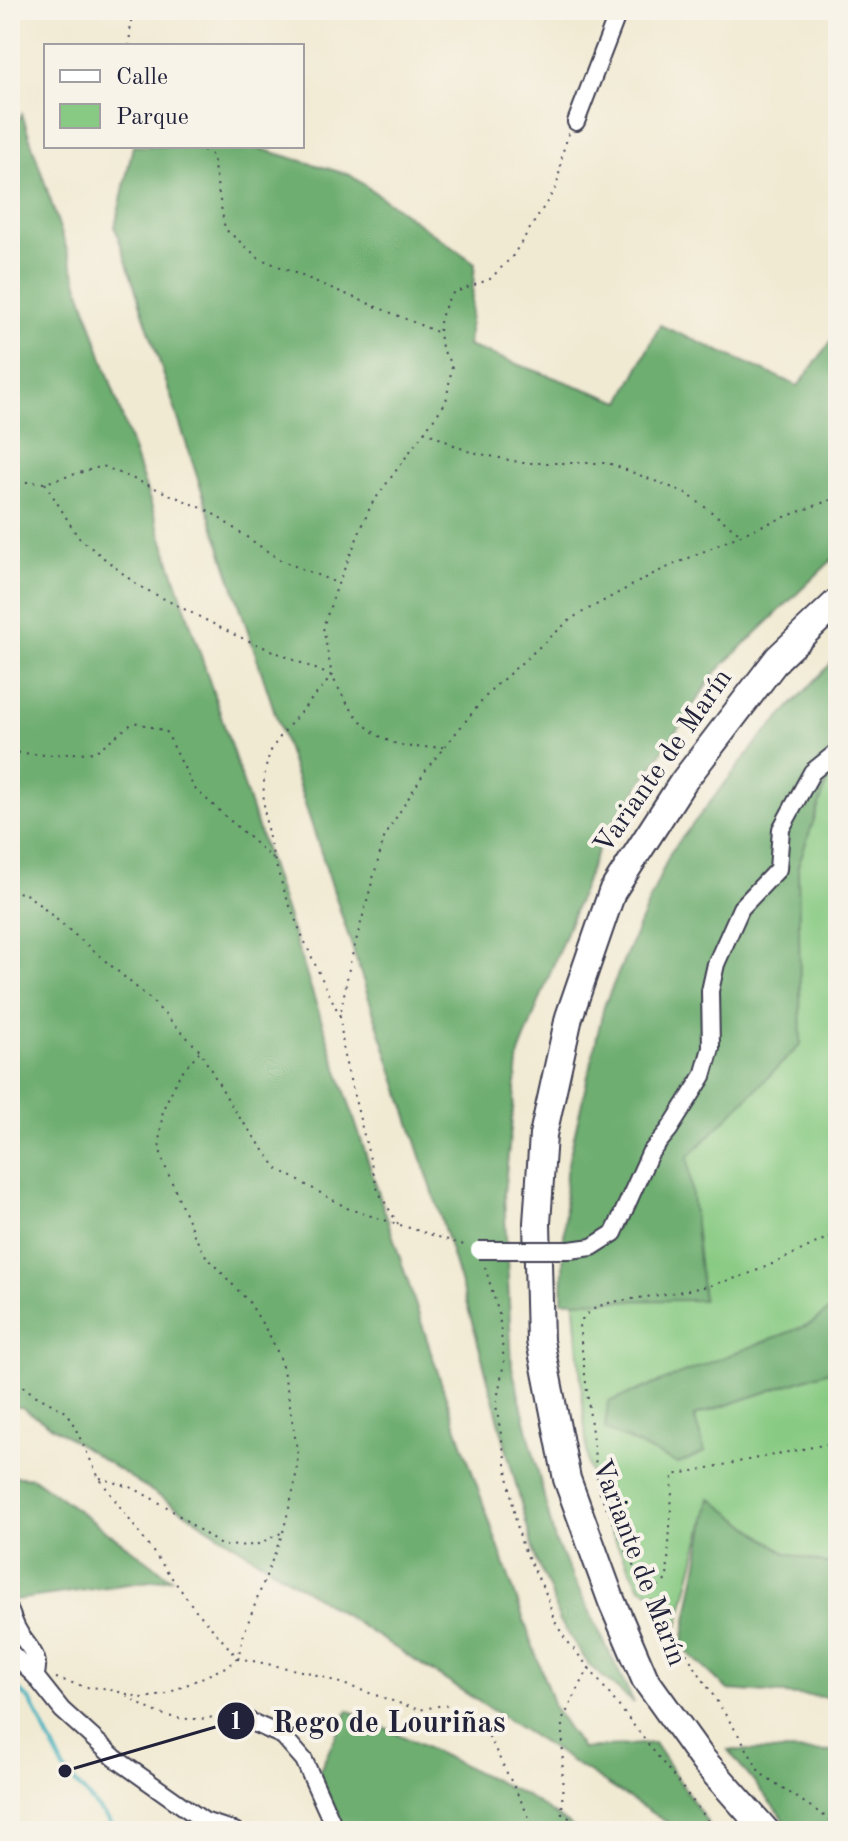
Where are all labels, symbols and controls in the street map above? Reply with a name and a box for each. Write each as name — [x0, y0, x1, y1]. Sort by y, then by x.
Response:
legend — [44, 44, 304, 148]
text: Calle — [116, 66, 168, 90]
text: Parque — [116, 106, 189, 130]
street label: Variante de Marín — [590, 664, 738, 860]
street label: Variante de Marín — [586, 1456, 690, 1670]
callout: Rego de Louriñas — [216, 1694, 521, 1748]
text: Rego de Louriñas — [272, 1709, 506, 1739]
text: 1 — [229, 1711, 243, 1735]

